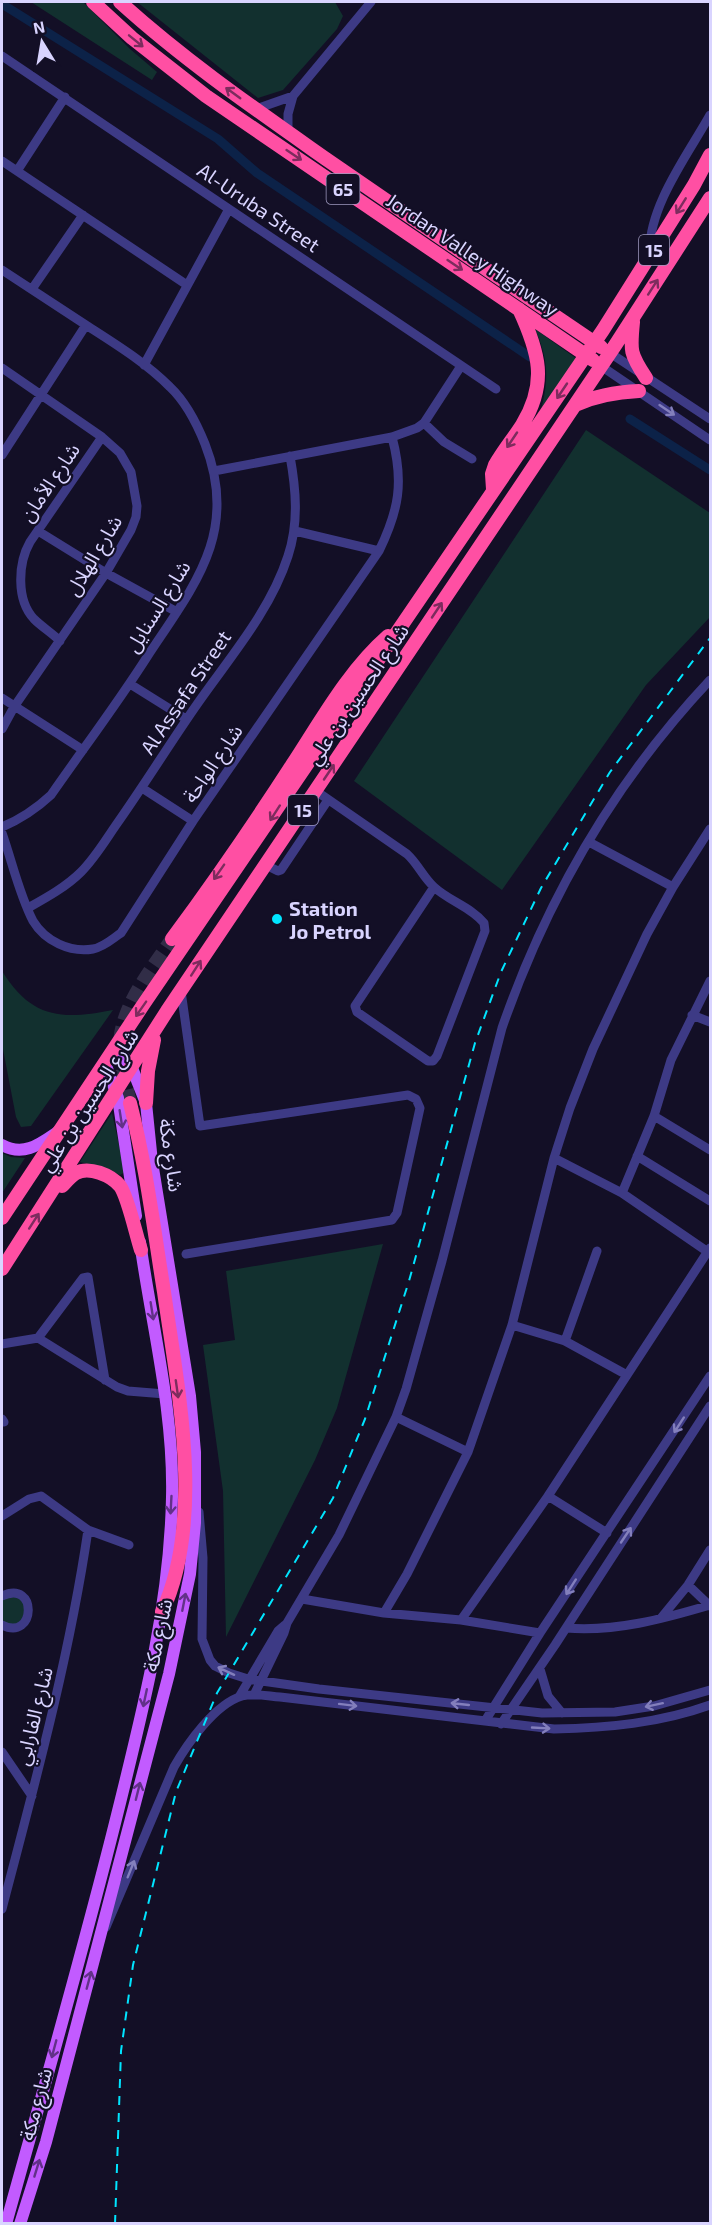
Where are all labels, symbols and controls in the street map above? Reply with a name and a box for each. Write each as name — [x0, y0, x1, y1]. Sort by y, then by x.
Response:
north arrow — [12, 12, 72, 72]
text: N — [32, 16, 47, 37]
one-way arrow — [128, 34, 143, 48]
one-way arrow — [226, 87, 242, 99]
one-way arrow — [285, 149, 302, 162]
street label: Al-Uruba Street — [193, 157, 325, 257]
road number: 65 — [326, 174, 360, 204]
street label: Jordan Valley Highway — [382, 187, 564, 321]
one-way arrow — [675, 197, 687, 214]
road number: 15 — [639, 235, 669, 265]
one-way arrow — [446, 259, 463, 271]
one-way arrow — [647, 279, 659, 295]
one-way arrow — [556, 383, 568, 399]
one-way arrow — [658, 405, 675, 417]
one-way arrow — [506, 431, 518, 447]
street label: شارع الأمان — [14, 438, 87, 528]
street label: شارع الهلال — [60, 510, 130, 602]
street label: شارع السنايل — [119, 556, 198, 658]
one-way arrow — [432, 602, 444, 619]
street label: شارع الحسين بن علي — [301, 619, 417, 772]
street label: Al Assafa Street — [135, 625, 235, 758]
street label: شارع الواحة — [177, 719, 250, 809]
one-way arrow — [323, 764, 335, 781]
road number: 15 — [288, 795, 318, 825]
one-way arrow — [269, 804, 281, 821]
one-way arrow — [213, 863, 225, 880]
place label: Station Jo Petrol — [289, 896, 372, 943]
marker: Station Jo Petrol — [270, 912, 284, 926]
one-way arrow — [190, 961, 202, 977]
one-way arrow — [135, 1000, 147, 1016]
street label: شارع الحسين بن علي — [33, 1024, 147, 1178]
one-way arrow — [115, 1108, 126, 1128]
street label: شارع مكة — [151, 1117, 189, 1194]
one-way arrow — [28, 1213, 40, 1229]
one-way arrow — [146, 1301, 157, 1321]
one-way arrow — [172, 1379, 183, 1399]
one-way arrow — [672, 1416, 684, 1433]
one-way arrow — [166, 1494, 177, 1514]
one-way arrow — [620, 1527, 632, 1544]
one-way arrow — [564, 1579, 577, 1596]
one-way arrow — [179, 1592, 190, 1612]
street label: شارع مكة — [138, 1596, 180, 1674]
street label: شارع الفارابي — [9, 1664, 61, 1769]
one-way arrow — [218, 1665, 236, 1677]
one-way arrow — [139, 1688, 150, 1707]
one-way arrow — [451, 1698, 471, 1709]
one-way arrow — [337, 1700, 357, 1711]
one-way arrow — [645, 1700, 664, 1711]
one-way arrow — [531, 1723, 551, 1734]
one-way arrow — [133, 1782, 145, 1801]
one-way arrow — [126, 1860, 137, 1879]
one-way arrow — [84, 1970, 95, 1989]
one-way arrow — [48, 2039, 59, 2058]
street label: شارع مكة — [14, 2065, 60, 2144]
one-way arrow — [32, 2159, 43, 2178]

